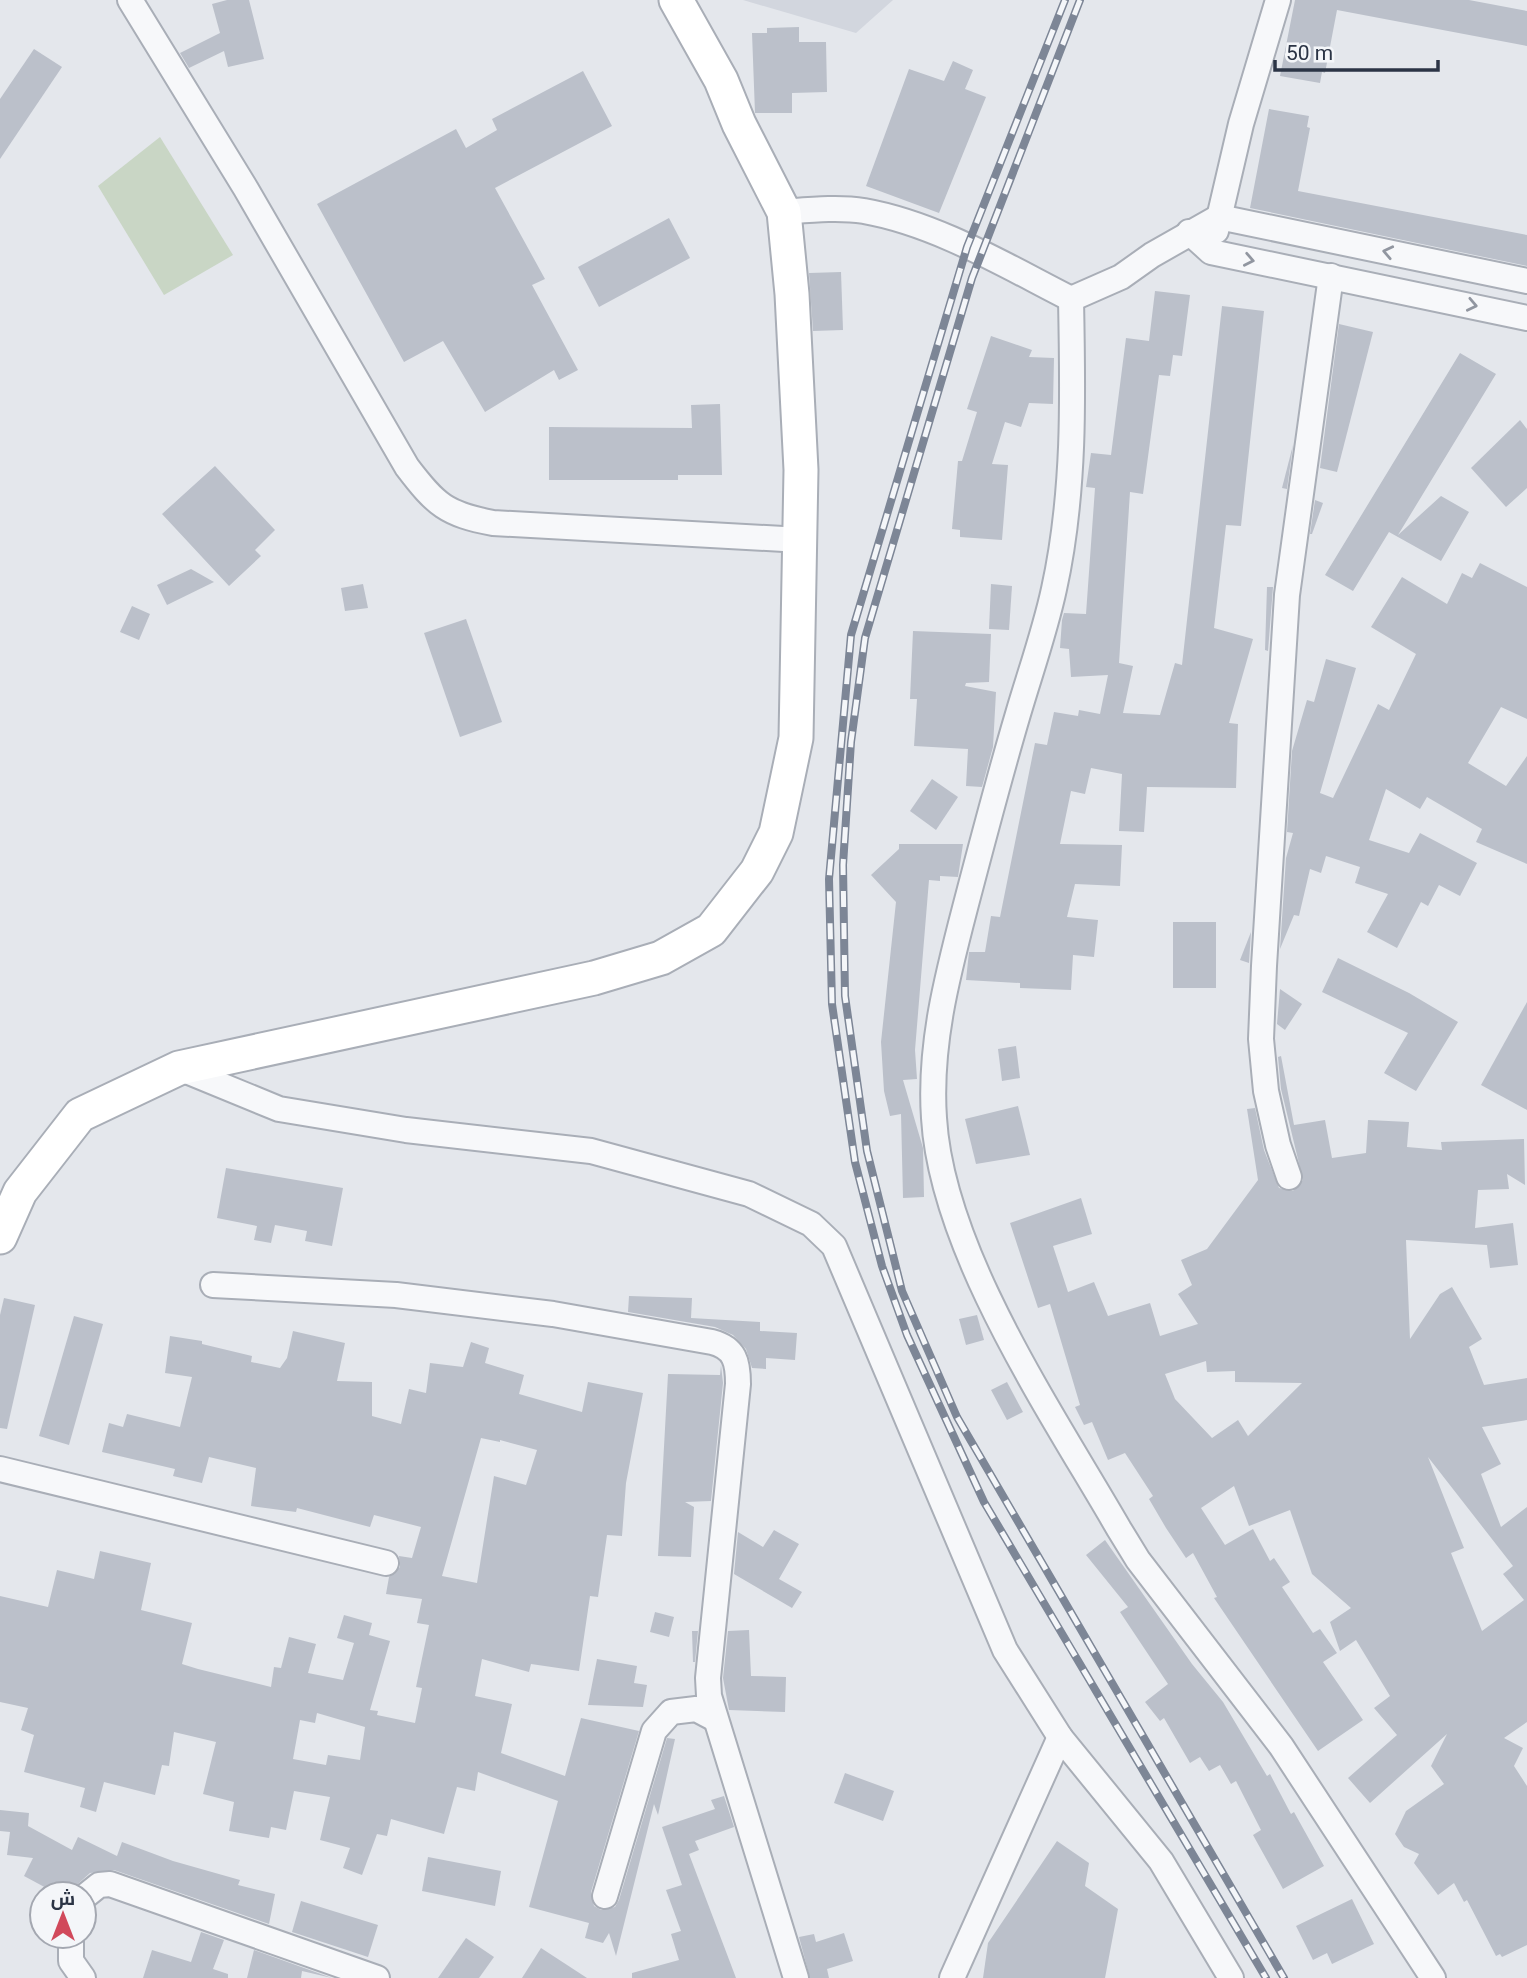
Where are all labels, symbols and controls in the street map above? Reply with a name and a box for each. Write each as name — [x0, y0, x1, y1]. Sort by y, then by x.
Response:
scale bar — [1275, 28, 1438, 72]
text: 50 m — [1286, 41, 1333, 65]
one-way arrow — [1382, 246, 1394, 261]
one-way arrow — [1243, 251, 1255, 266]
one-way arrow — [1466, 297, 1478, 312]
north arrow — [28, 1880, 98, 1950]
text: ش — [51, 1887, 75, 1910]

